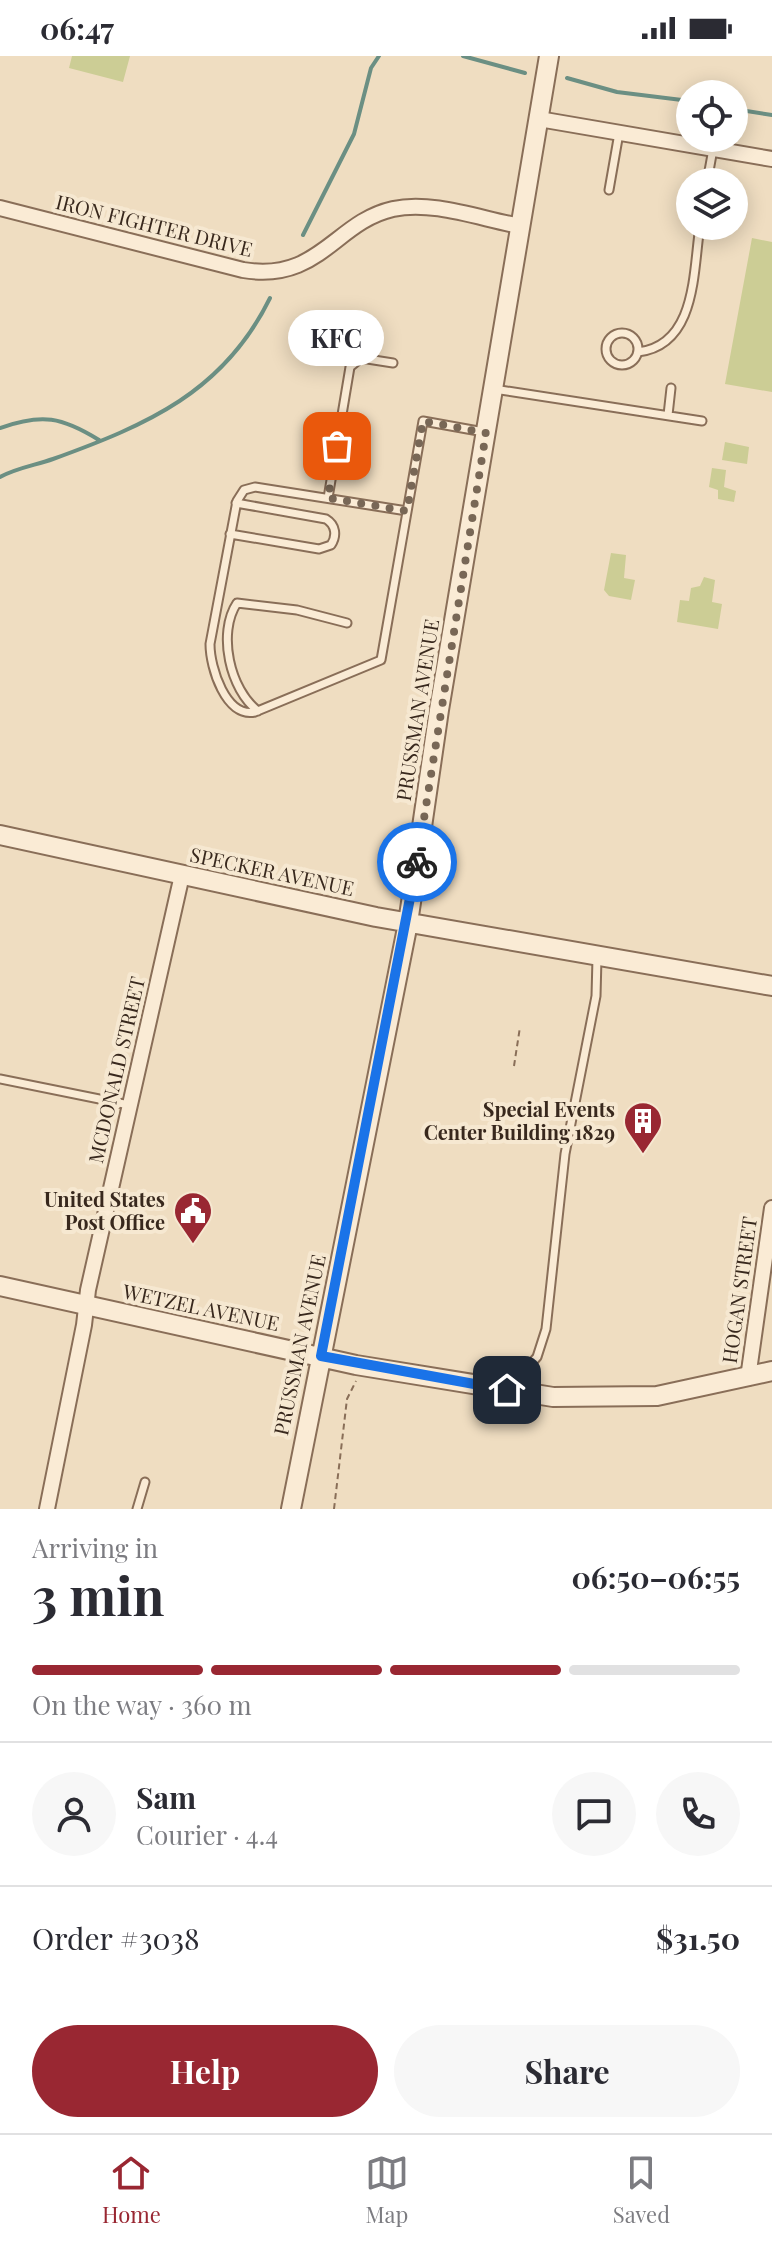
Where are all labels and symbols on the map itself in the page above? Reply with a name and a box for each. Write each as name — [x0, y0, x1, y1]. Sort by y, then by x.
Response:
street label: IRON FIGHTER DRIVE — [53, 187, 256, 262]
callout: KFC — [289, 310, 385, 366]
pin — [303, 412, 371, 480]
street label: PRUSSMAN AVENUE — [389, 617, 444, 803]
courier — [377, 822, 457, 902]
street label: SPECKER AVENUE — [188, 840, 357, 901]
street label: MCDONALD STREET — [81, 974, 150, 1166]
place label: Special Events Center Building 1829 — [424, 1095, 615, 1145]
building icon: Special Events Center Building 1829 — [622, 1100, 664, 1155]
place label: United States Post Office — [44, 1185, 165, 1235]
public building icon: United States Post Office — [172, 1190, 214, 1245]
street label: HOGAN STREET — [715, 1215, 762, 1365]
street label: PRUSSMAN AVENUE — [266, 1252, 331, 1438]
street label: WETZEL AVENUE — [120, 1277, 282, 1336]
pin — [473, 1356, 541, 1424]

